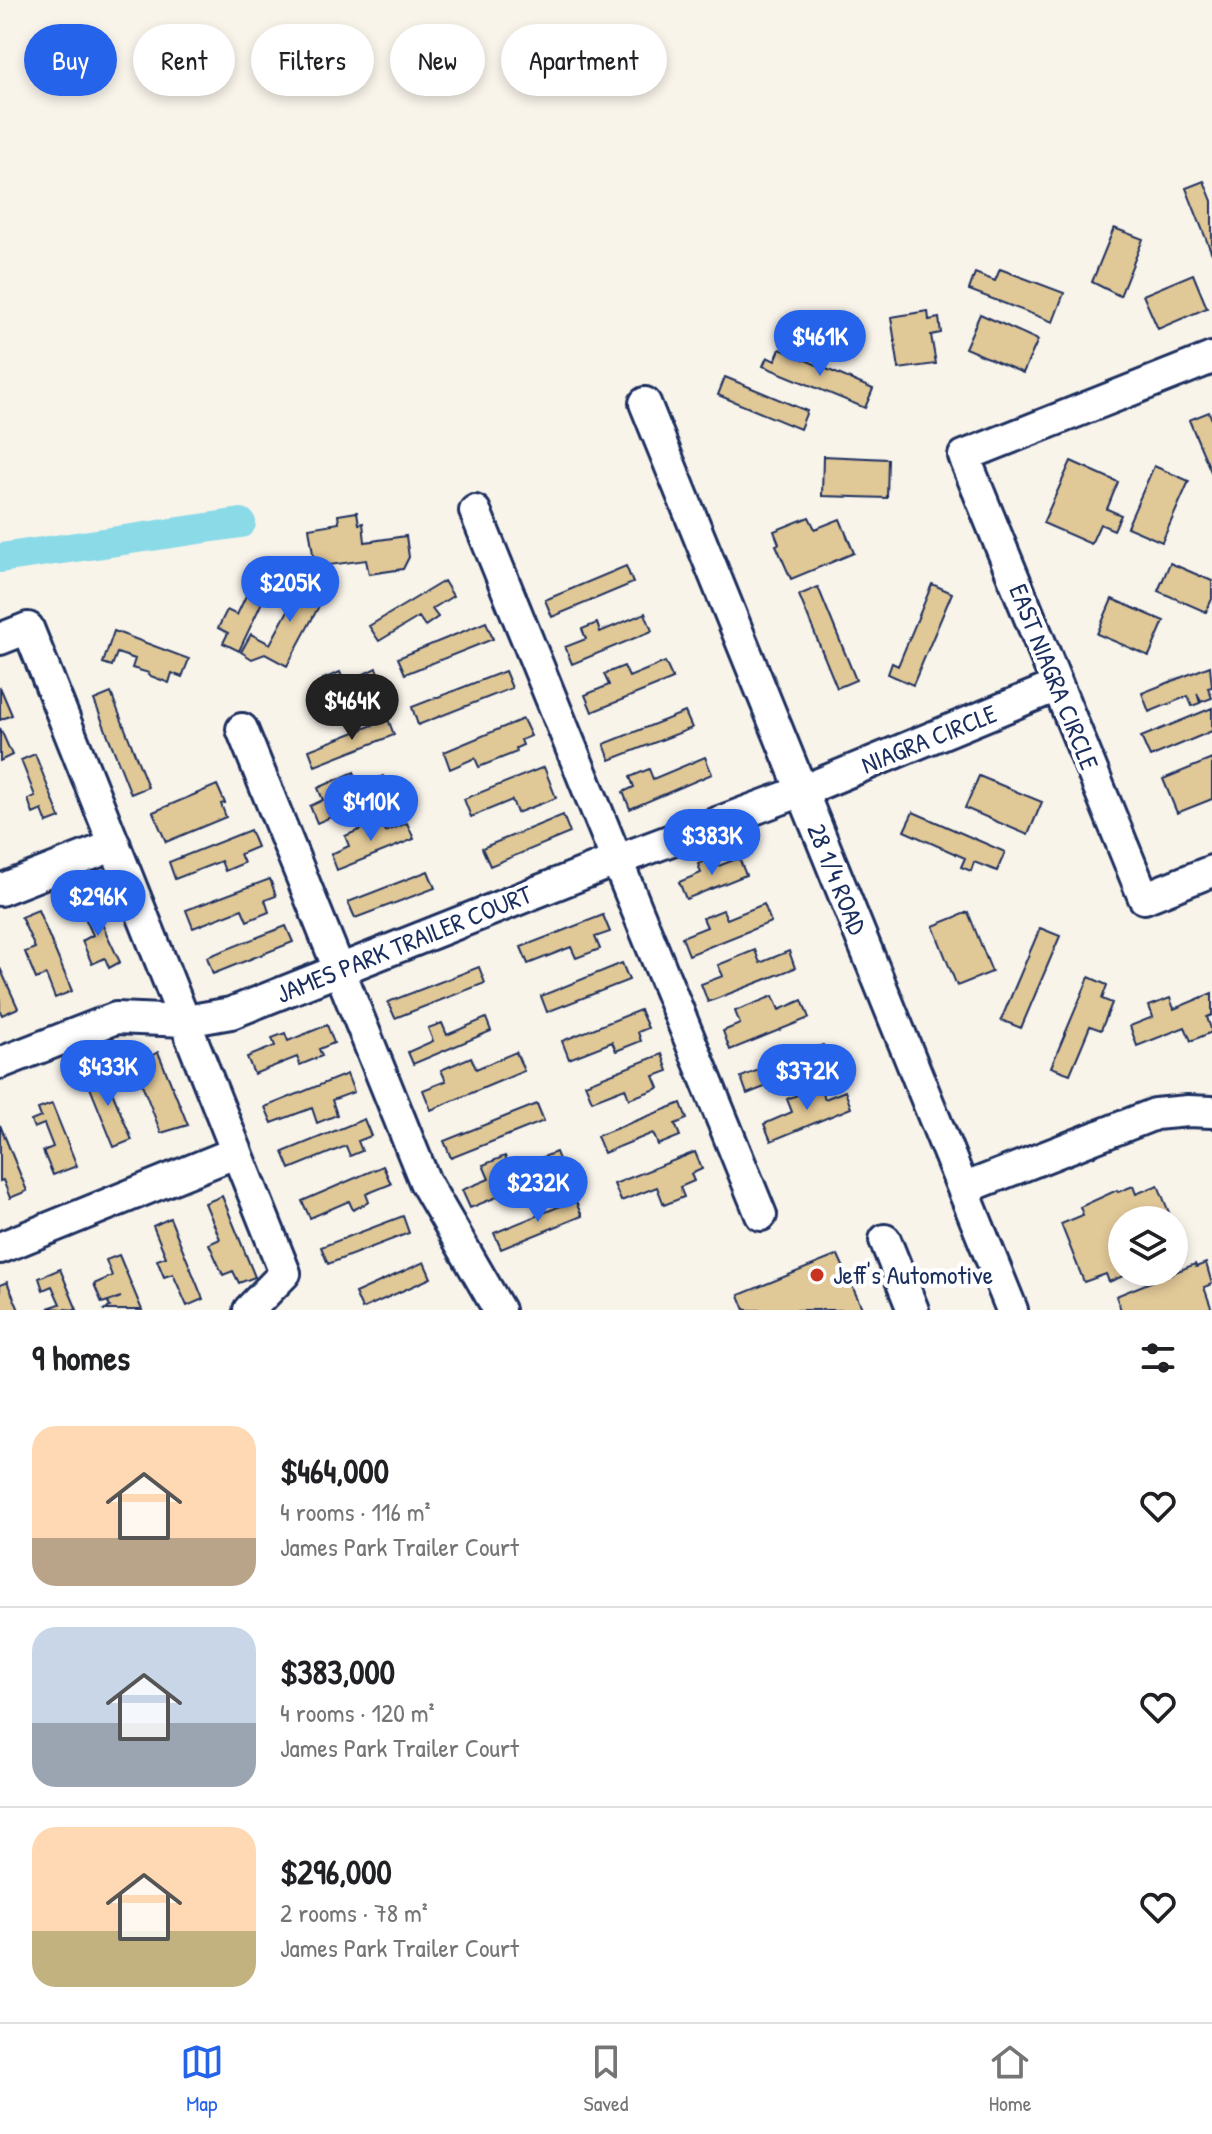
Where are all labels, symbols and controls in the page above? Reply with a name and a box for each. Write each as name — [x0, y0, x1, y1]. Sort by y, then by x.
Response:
chip: Buy — [24, 24, 117, 96]
chip: Rent — [133, 24, 235, 96]
chip: Filters — [251, 24, 374, 96]
chip: New — [390, 24, 485, 96]
chip: Apartment — [501, 24, 667, 96]
pin: $461K — [764, 310, 876, 378]
text: $461K — [792, 318, 848, 353]
pin: $205K — [234, 556, 346, 624]
text: $205K — [259, 564, 321, 599]
street label: EAST NIAGRA CIRCLE — [1001, 579, 1108, 775]
pin: $464K — [296, 674, 408, 742]
text: $464K — [324, 682, 380, 717]
street label: NIAGRA CIRCLE — [856, 695, 1002, 782]
pin: $410K — [315, 775, 427, 843]
text: $410K — [342, 783, 400, 818]
pin: $383K — [656, 809, 768, 877]
text: $383K — [681, 817, 743, 852]
street label: 28 1/4 ROAD — [799, 818, 876, 940]
pin: $296K — [42, 870, 154, 938]
street label: JAMES PARK TRAILER COURT — [271, 876, 537, 1011]
text: $296K — [69, 878, 127, 913]
pin: $433K — [52, 1040, 164, 1108]
pin: $372K — [751, 1044, 863, 1112]
text: $433K — [78, 1048, 138, 1083]
text: $372K — [775, 1052, 839, 1087]
pin: $232K — [482, 1156, 594, 1224]
text: $232K — [507, 1164, 569, 1199]
map controls — [1108, 1206, 1188, 1286]
button: layers — [1108, 1206, 1188, 1286]
place label: Jeff's Automotive — [833, 1257, 993, 1292]
marker: Jeff's Automotive — [808, 1266, 826, 1284]
text: 9 homes — [32, 1335, 130, 1381]
icon: filters — [1136, 1336, 1180, 1380]
text: $464,000 — [280, 1448, 389, 1494]
icon: home — [96, 1458, 192, 1554]
icon: heart — [1136, 1484, 1180, 1528]
text: 4 rooms · 116 m² — [280, 1494, 430, 1529]
text: James Park Trailer Court — [280, 1529, 519, 1564]
text: $383,000 — [280, 1649, 395, 1695]
icon: home — [96, 1659, 192, 1755]
icon: heart — [1136, 1685, 1180, 1729]
text: 4 rooms · 120 m² — [280, 1695, 434, 1730]
text: James Park Trailer Court — [280, 1730, 519, 1765]
text: $296,000 — [280, 1849, 392, 1895]
icon: home — [96, 1859, 192, 1955]
icon: heart — [1136, 1885, 1180, 1929]
text: 2 rooms · 78 m² — [280, 1895, 428, 1930]
text: James Park Trailer Court — [280, 1930, 519, 1965]
tab: Map — [180, 2040, 224, 2118]
tab: Saved — [584, 2040, 628, 2118]
tab: Home — [988, 2040, 1032, 2118]

